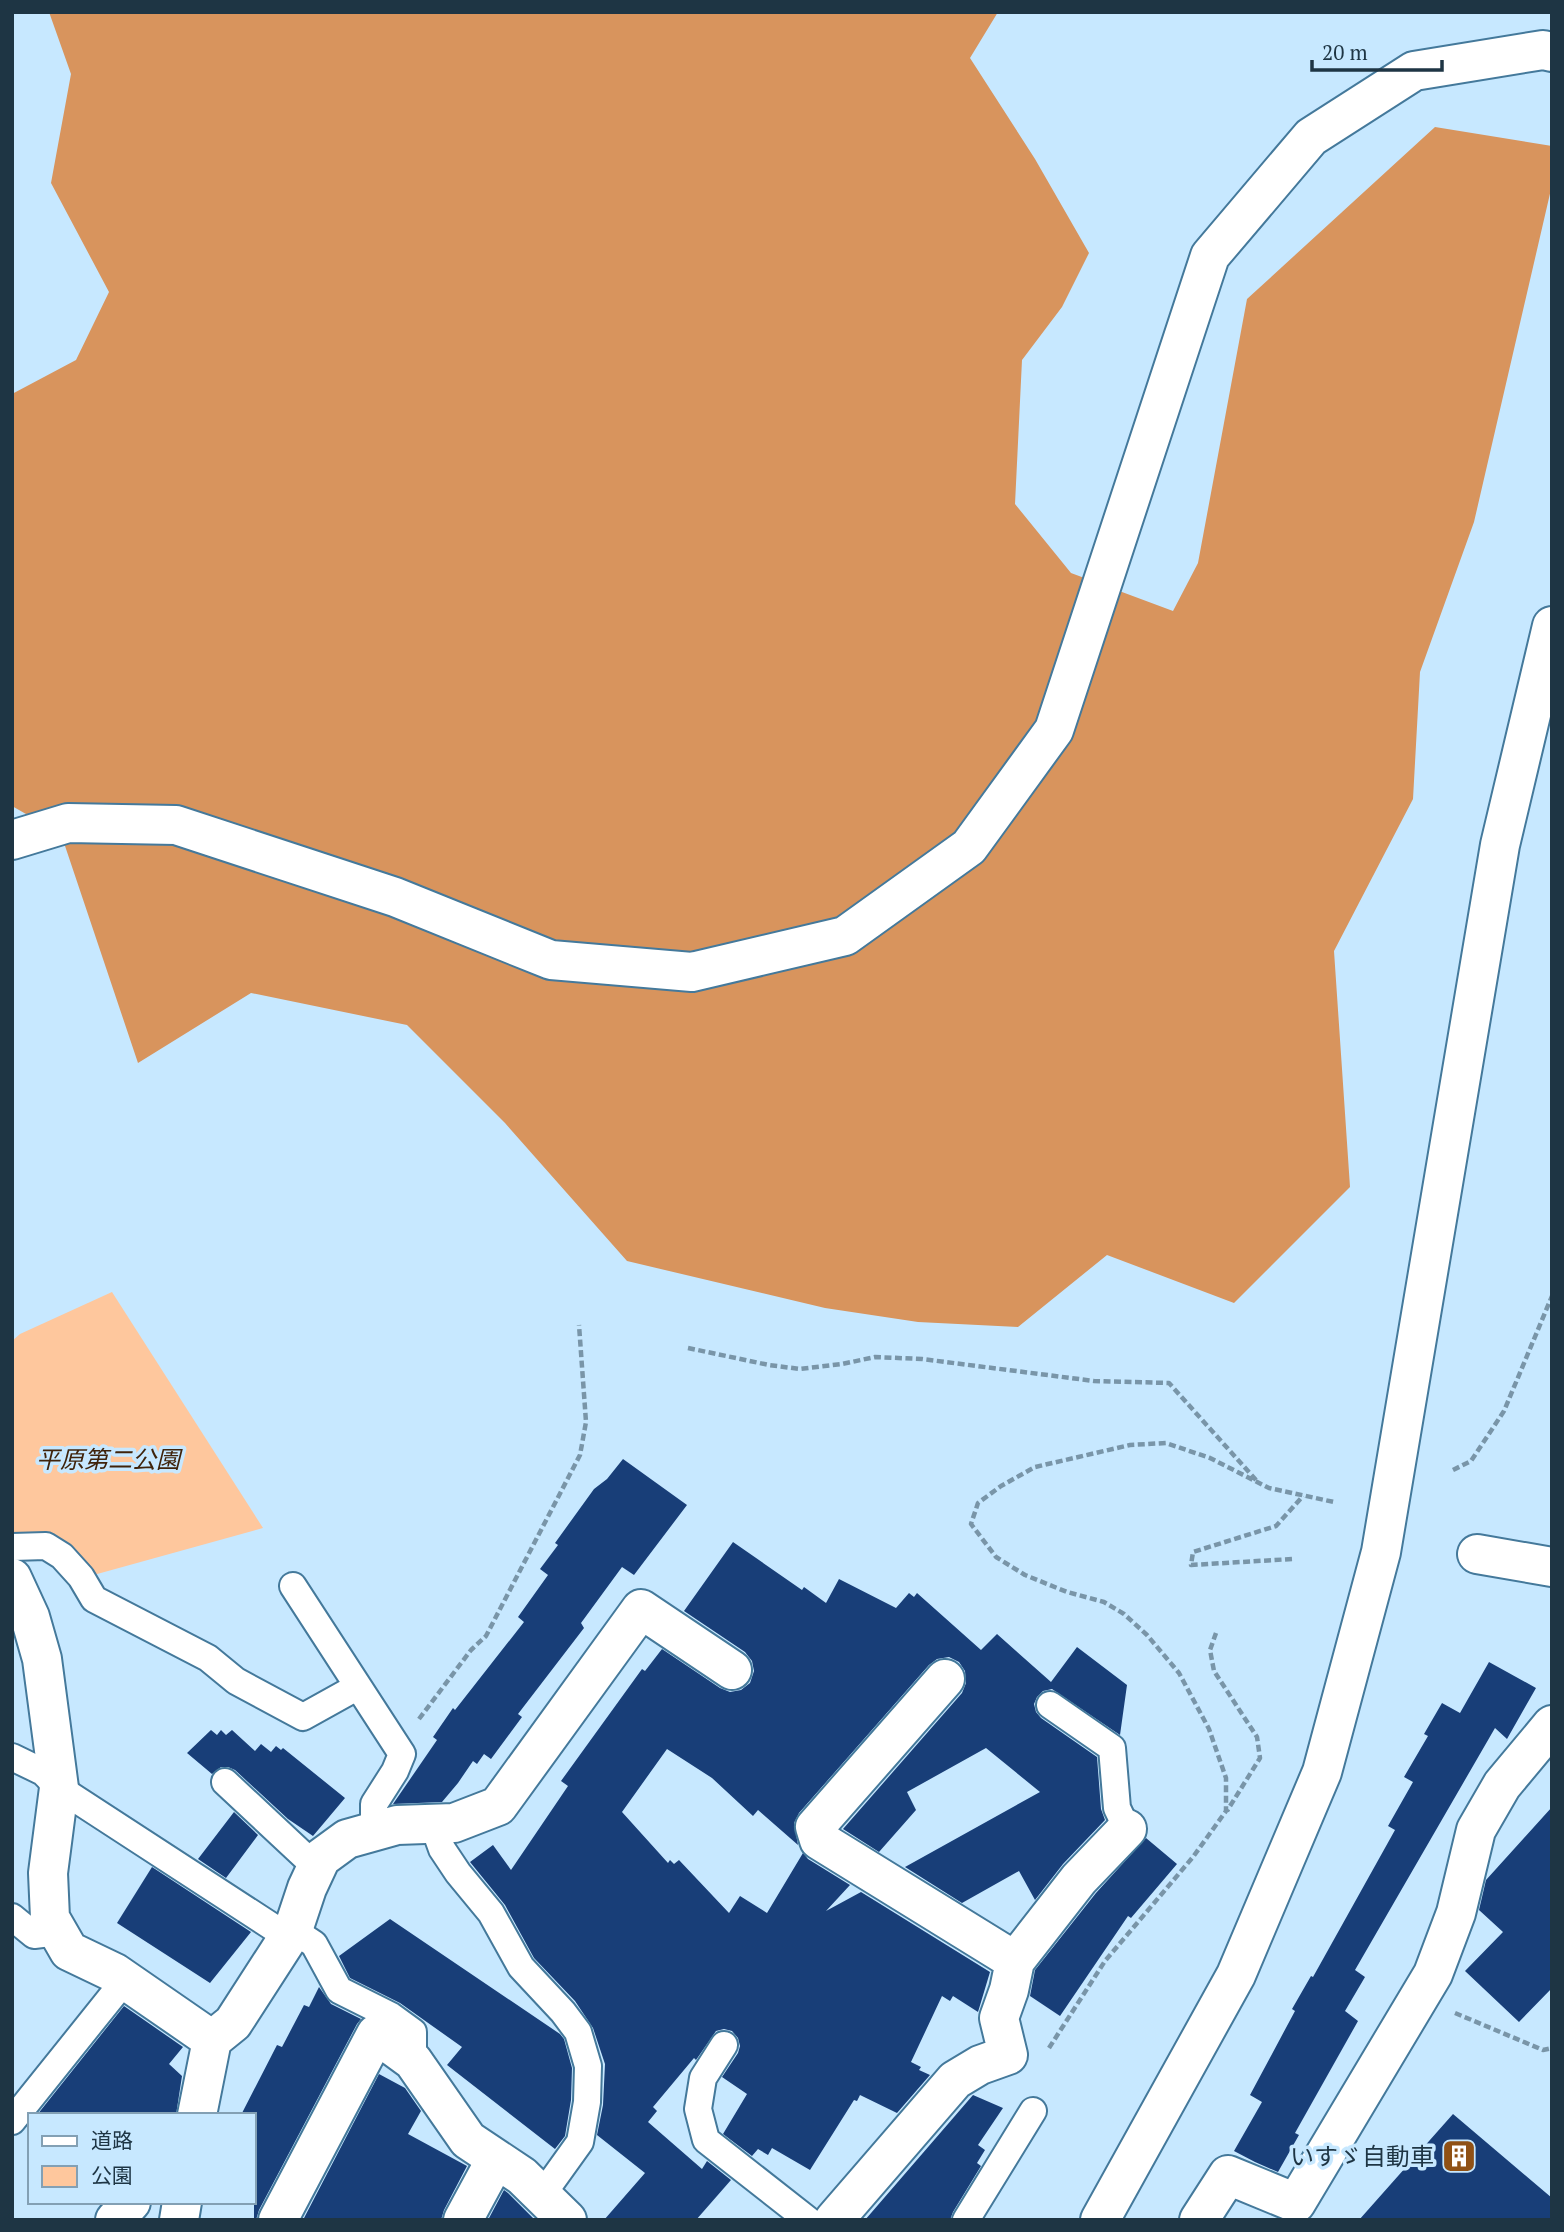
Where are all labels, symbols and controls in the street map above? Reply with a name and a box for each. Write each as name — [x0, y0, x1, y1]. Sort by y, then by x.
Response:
scale bar — [1312, 28, 1442, 72]
text: 20 m — [1322, 38, 1368, 66]
park label: 平原第二公園 — [36, 1443, 183, 1475]
legend — [28, 2113, 256, 2204]
text: 道路 — [91, 2126, 133, 2154]
building icon: いすゞ自動車 — [1440, 2137, 1478, 2175]
place label: いすゞ自動車 — [1290, 2140, 1434, 2172]
text: 公園 — [91, 2161, 133, 2189]

